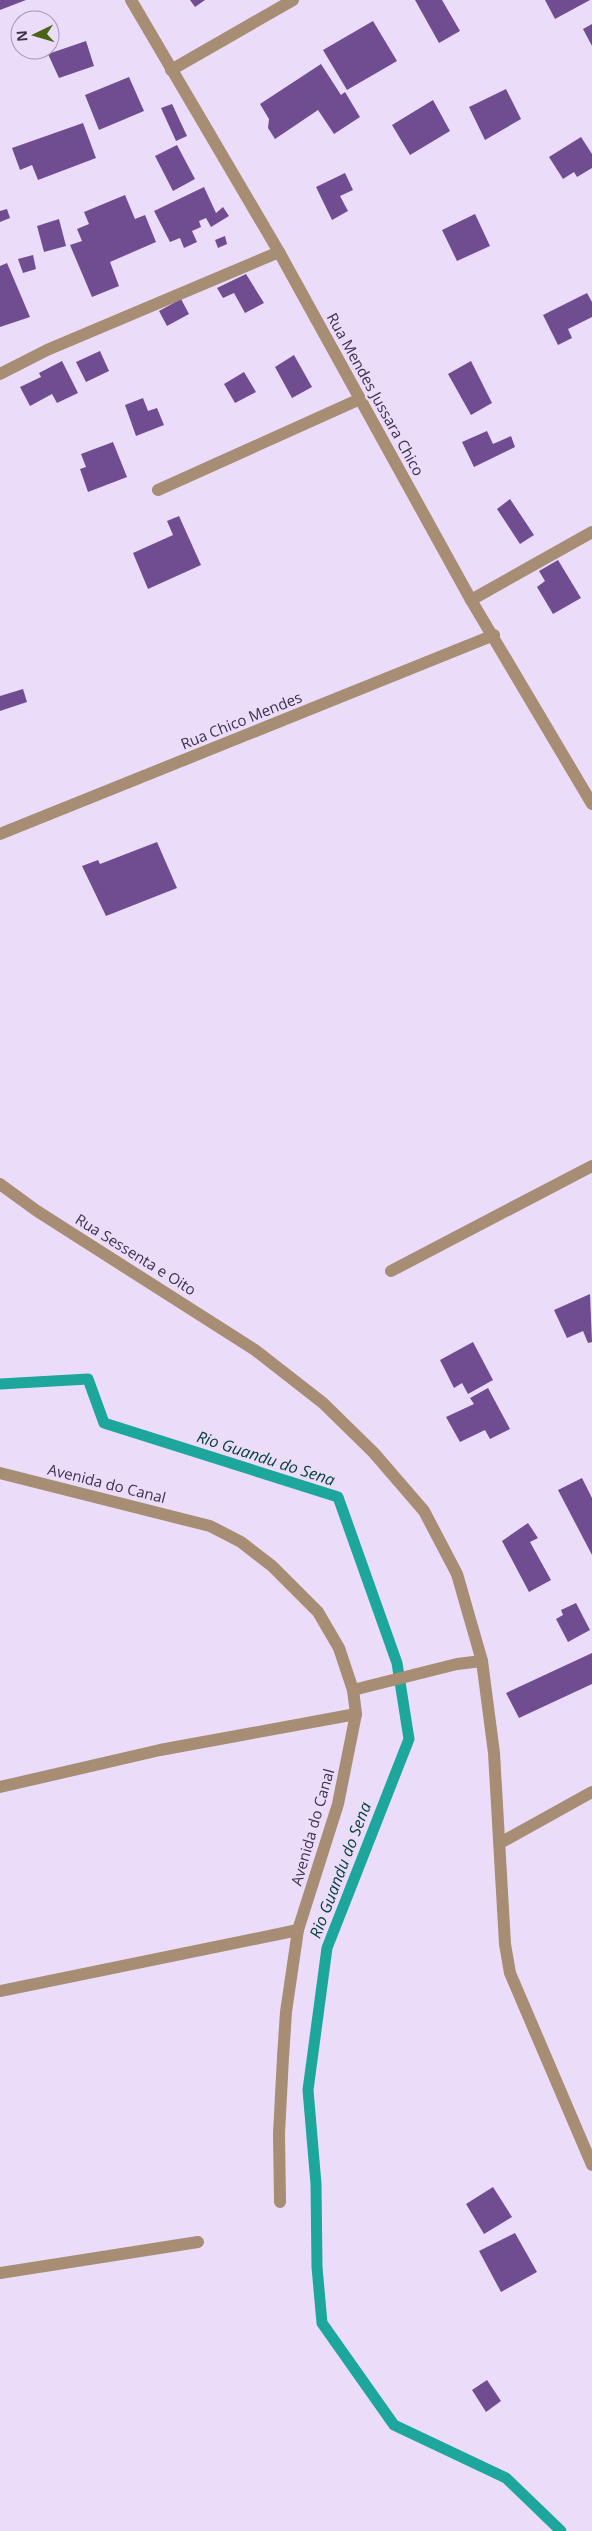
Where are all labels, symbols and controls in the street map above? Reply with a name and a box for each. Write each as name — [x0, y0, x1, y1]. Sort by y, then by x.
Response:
north arrow — [10, 10, 60, 60]
text: N — [12, 30, 32, 43]
street label: Rua Mendes Jussara Chico — [323, 309, 429, 479]
street label: Rua Chico Mendes — [177, 687, 305, 753]
street label: Rua Sessenta e Oito — [72, 1209, 200, 1299]
water label: Rio Guandu do Sena — [194, 1425, 338, 1491]
street label: Avenida do Canal — [46, 1459, 168, 1507]
street label: Avenida do Canal — [286, 1766, 338, 1888]
water label: Rio Guandu do Sena — [304, 1799, 376, 1941]

